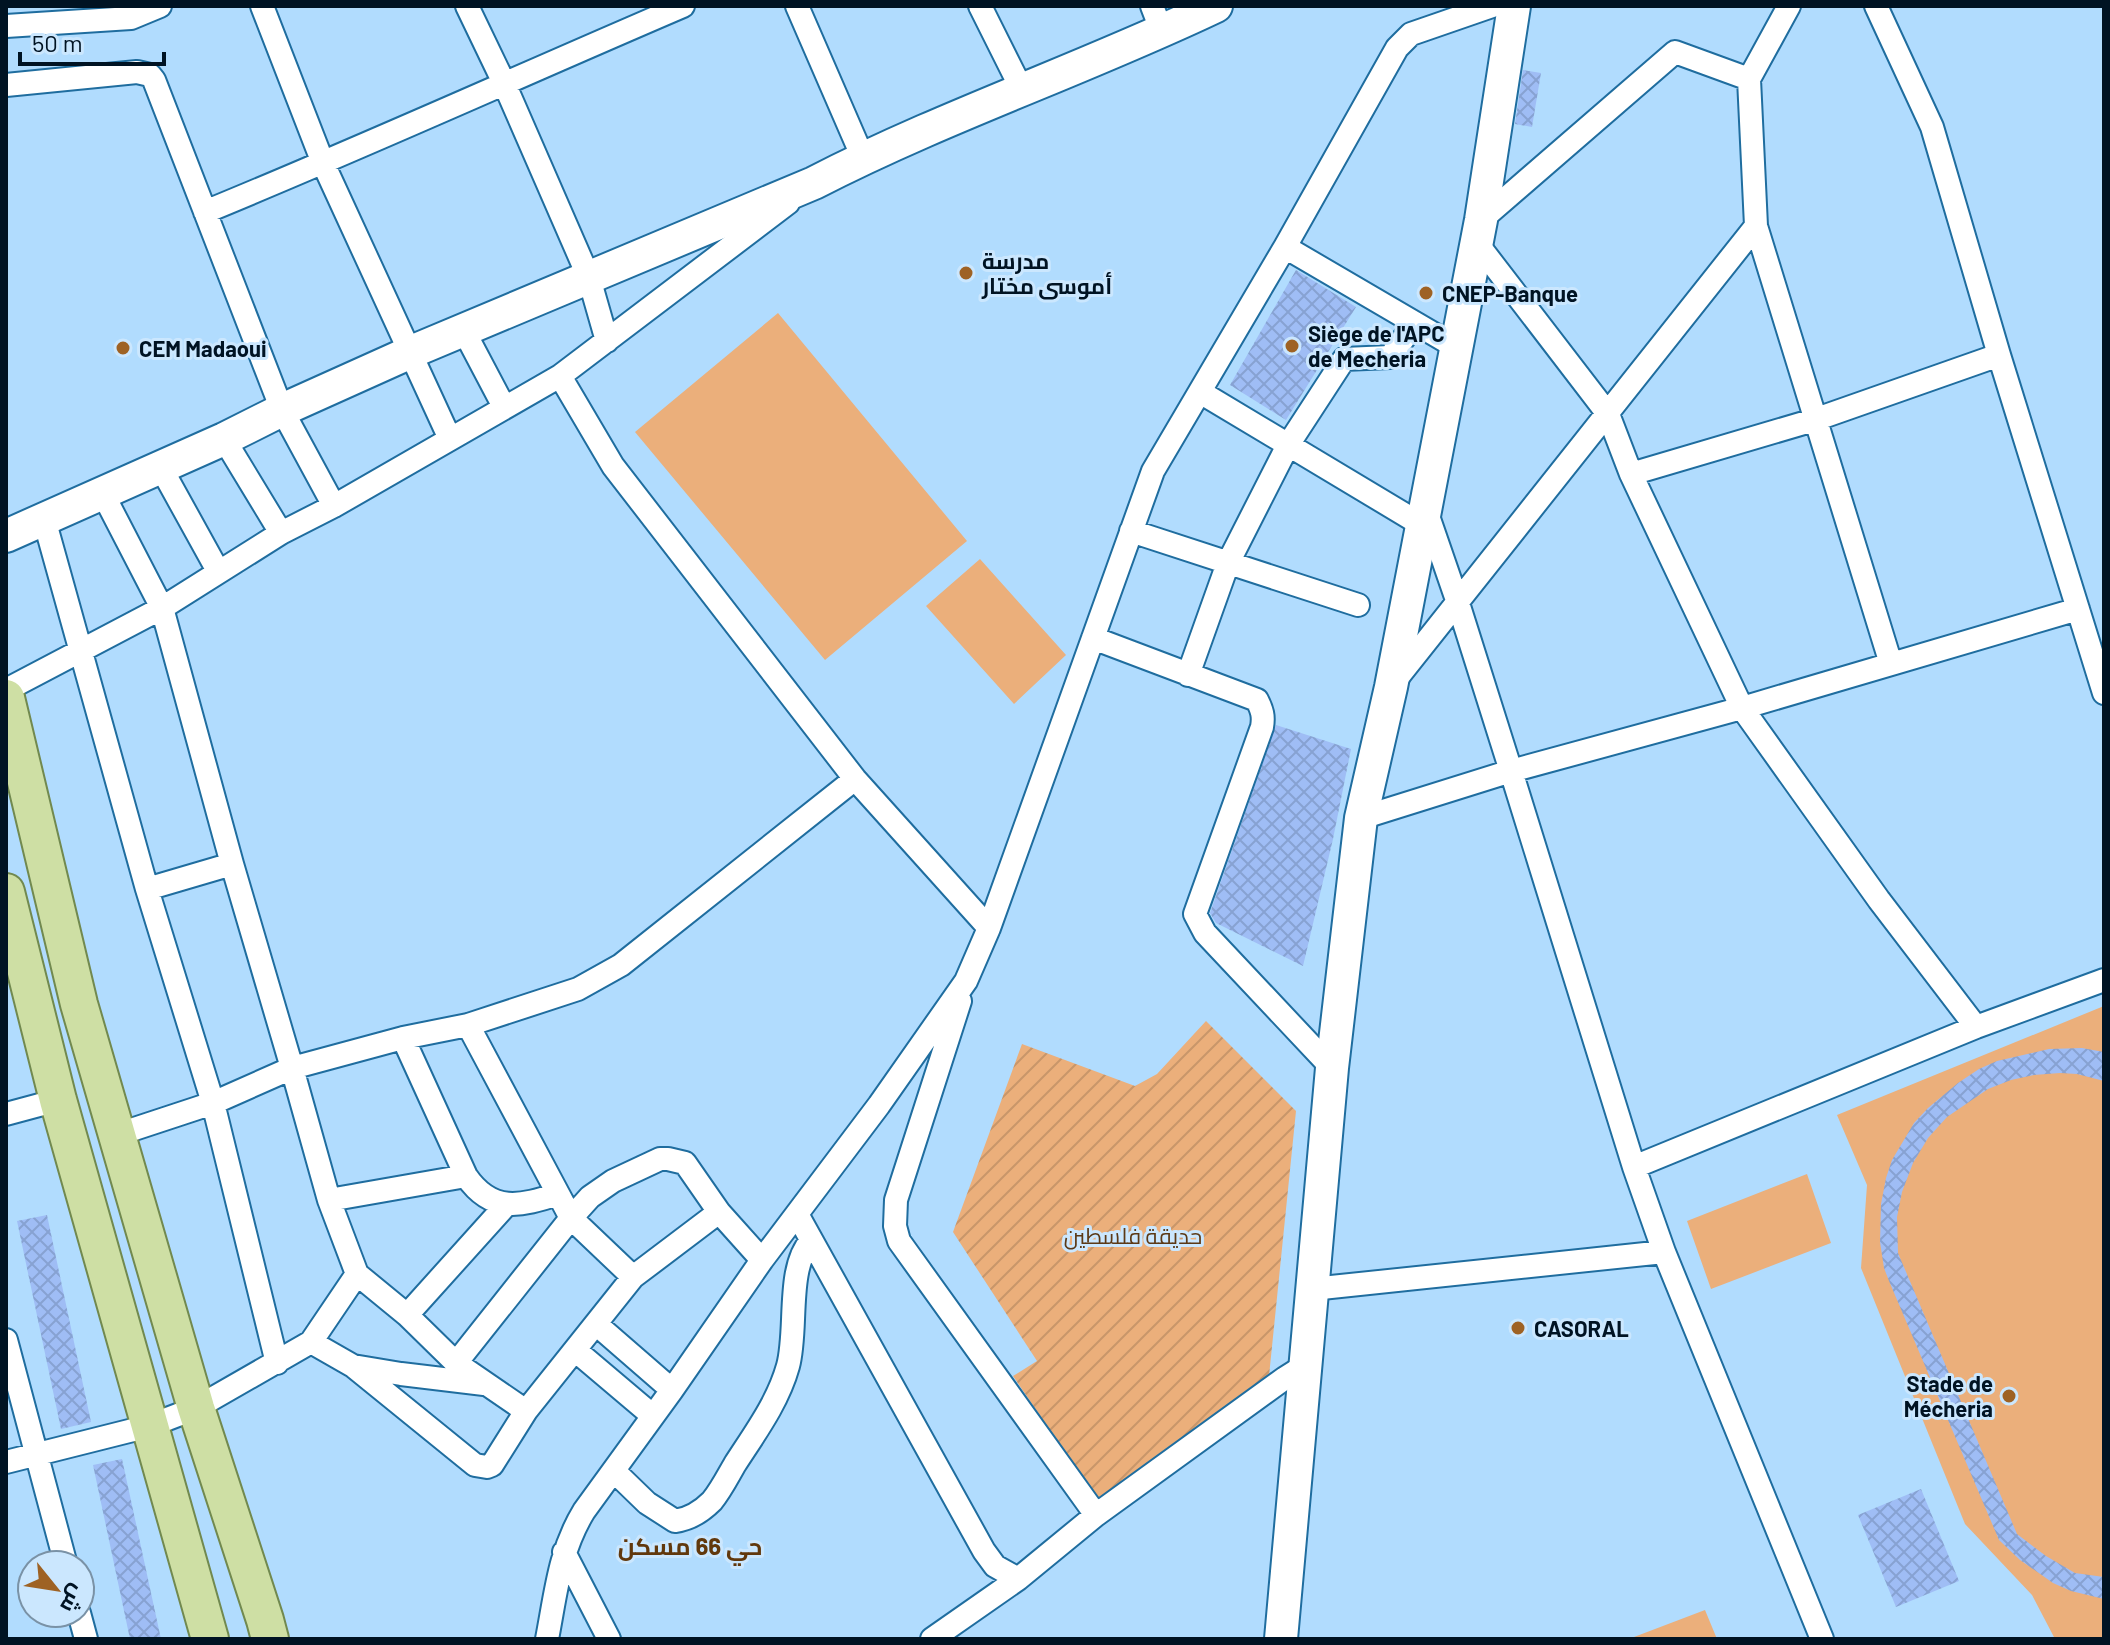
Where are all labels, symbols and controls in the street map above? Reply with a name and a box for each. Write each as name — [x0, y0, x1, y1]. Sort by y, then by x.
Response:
scale bar — [20, 16, 164, 66]
text: 50 m — [32, 28, 83, 57]
place label: مدرسة أموسى مختار — [981, 247, 1112, 300]
marker: مدرسة أموسى مختار — [957, 264, 975, 282]
place label: CNEP-Banque — [1442, 280, 1578, 306]
marker: CNEP-Banque — [1417, 284, 1435, 302]
place label: Siège de l'APC de Mecheria — [1308, 320, 1445, 371]
place label: CEM Madaoui — [139, 335, 267, 361]
marker: Siège de l'APC de Mecheria — [1283, 337, 1301, 355]
marker: CEM Madaoui — [114, 339, 132, 357]
park label: حديقة فلسطين — [1064, 1222, 1202, 1250]
place label: CASORAL — [1534, 1315, 1629, 1341]
marker: CASORAL — [1509, 1319, 1527, 1337]
place label: Stade de Mécheria — [1904, 1370, 1993, 1421]
marker: Stade de Mécheria — [2000, 1387, 2018, 1405]
district label: حي 66 مسكن — [618, 1531, 762, 1566]
north arrow — [16, 1549, 96, 1629]
text: ش — [54, 1580, 93, 1618]

